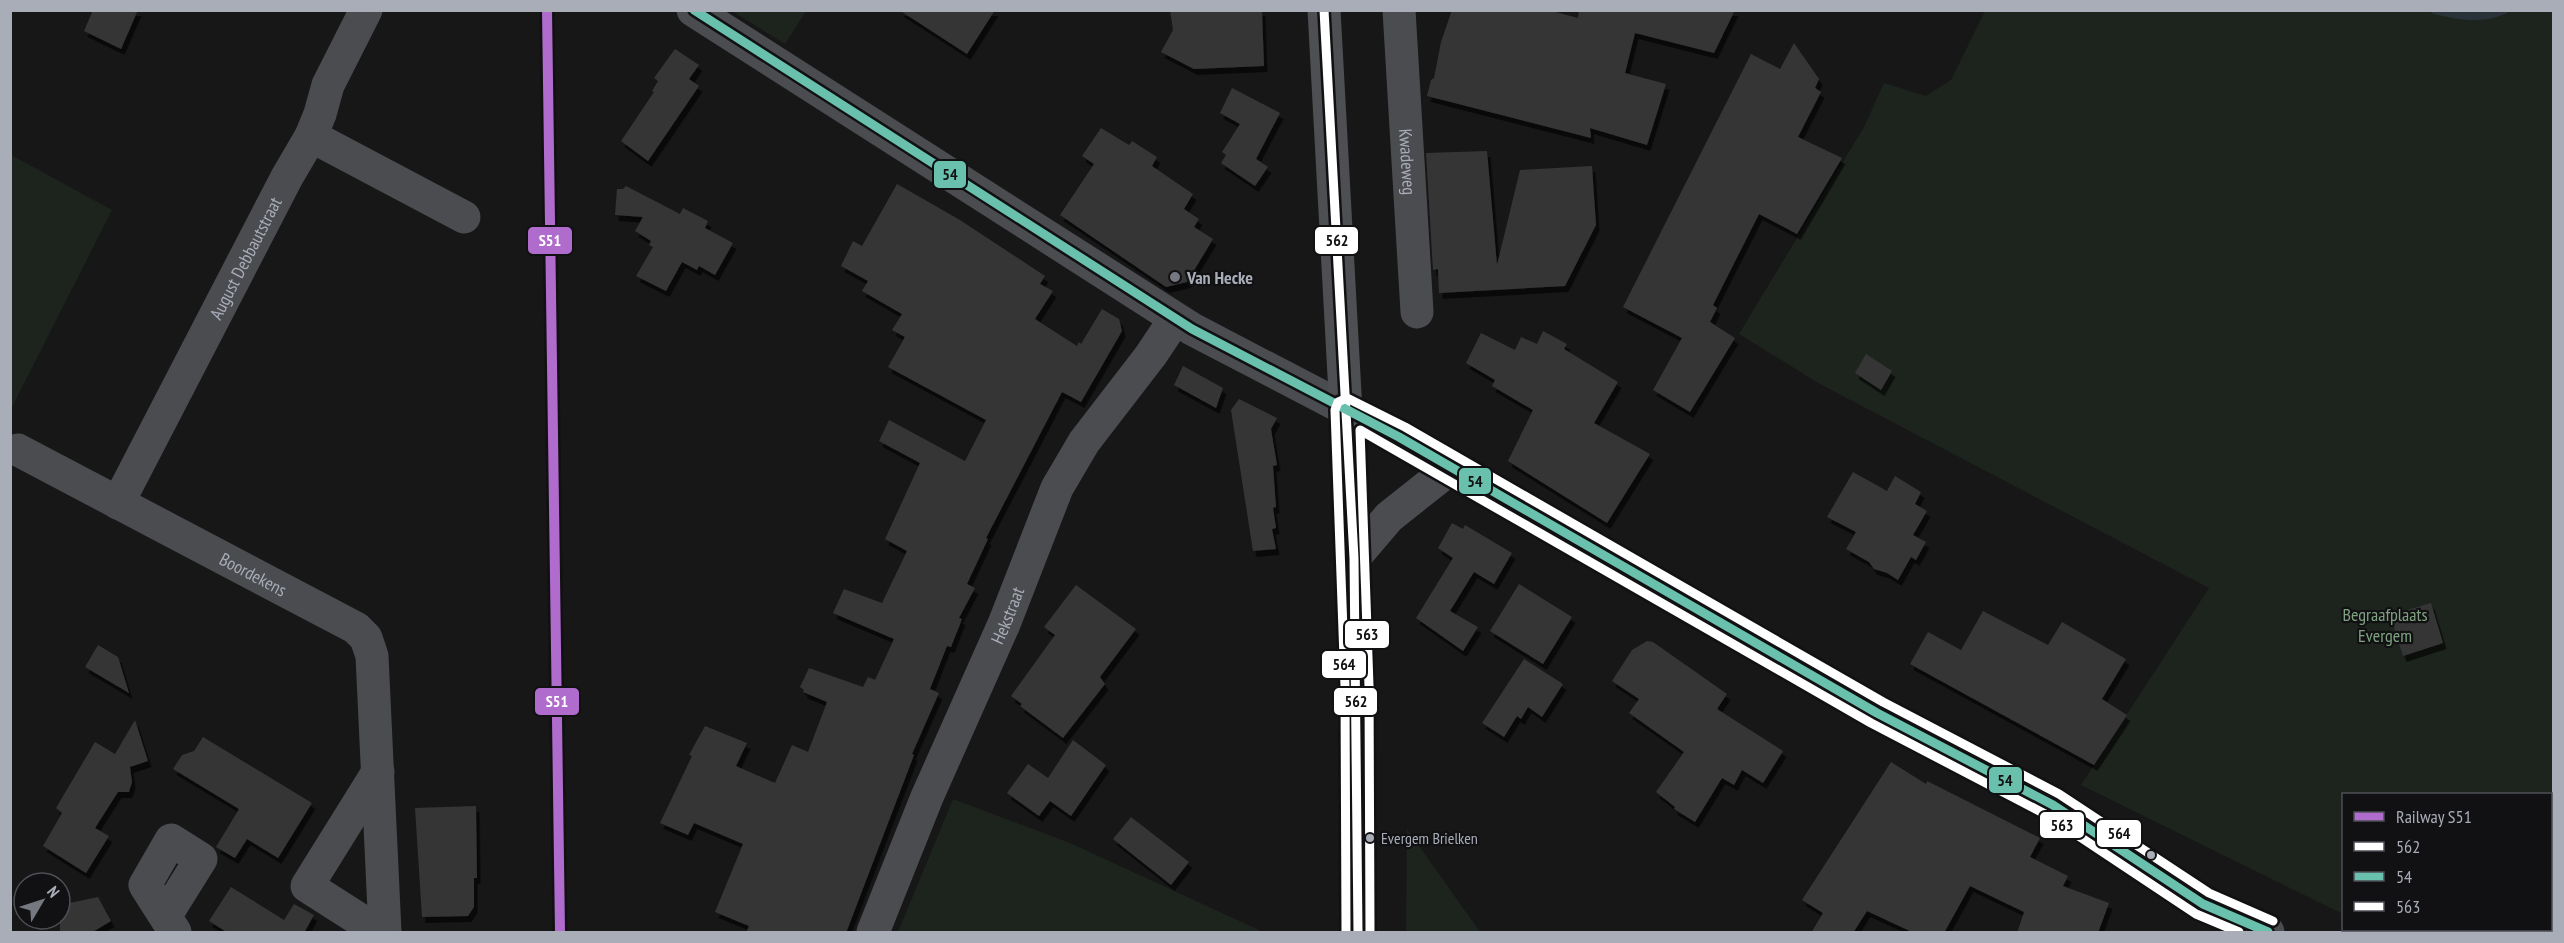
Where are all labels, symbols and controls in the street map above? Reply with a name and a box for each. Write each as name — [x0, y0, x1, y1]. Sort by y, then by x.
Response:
street label: Kwadeweg — [1395, 128, 1422, 196]
line badge: 54 — [933, 160, 967, 189]
text: 54 — [942, 164, 958, 184]
street label: August Debbautstraat — [204, 193, 286, 323]
line badge: S51 — [527, 226, 573, 255]
line badge: 562 — [1314, 226, 1359, 255]
text: S51 — [539, 230, 561, 250]
text: 562 — [1326, 230, 1348, 250]
place label: Van Hecke — [1186, 266, 1253, 289]
marker: Van Hecke — [1168, 270, 1182, 284]
line badge: 54 — [1458, 467, 1492, 495]
text: 54 — [1467, 471, 1483, 491]
street label: Boordekens — [216, 547, 291, 601]
street label: Hekstraat — [985, 583, 1029, 647]
park label: Begraafplaats Evergem — [2343, 603, 2427, 647]
line badge: 563 — [1344, 620, 1390, 649]
text: 563 — [1356, 624, 1378, 644]
line badge: 564 — [1321, 650, 1367, 679]
text: 564 — [1333, 654, 1356, 674]
line badge: S51 — [534, 687, 580, 716]
line badge: 562 — [1333, 687, 1378, 716]
text: S51 — [546, 691, 568, 711]
text: 562 — [1345, 691, 1367, 711]
line badge: 54 — [1988, 766, 2023, 794]
text: 54 — [1997, 770, 2013, 790]
legend — [2342, 793, 2552, 931]
text: Railway S51 — [2396, 805, 2472, 828]
line badge: 563 — [2039, 811, 2085, 839]
text: 563 — [2051, 815, 2073, 835]
line badge: 564 — [2096, 819, 2142, 848]
text: 564 — [2108, 823, 2131, 843]
place label: Evergem Brielken — [1381, 828, 1478, 848]
marker: Evergem Brielken — [1364, 832, 1376, 844]
text: 562 — [2396, 835, 2420, 858]
unlabelled marker — [2145, 849, 2157, 861]
text: 54 — [2396, 865, 2412, 888]
north arrow — [12, 871, 72, 931]
text: N — [43, 882, 64, 901]
text: 563 — [2396, 895, 2420, 918]

